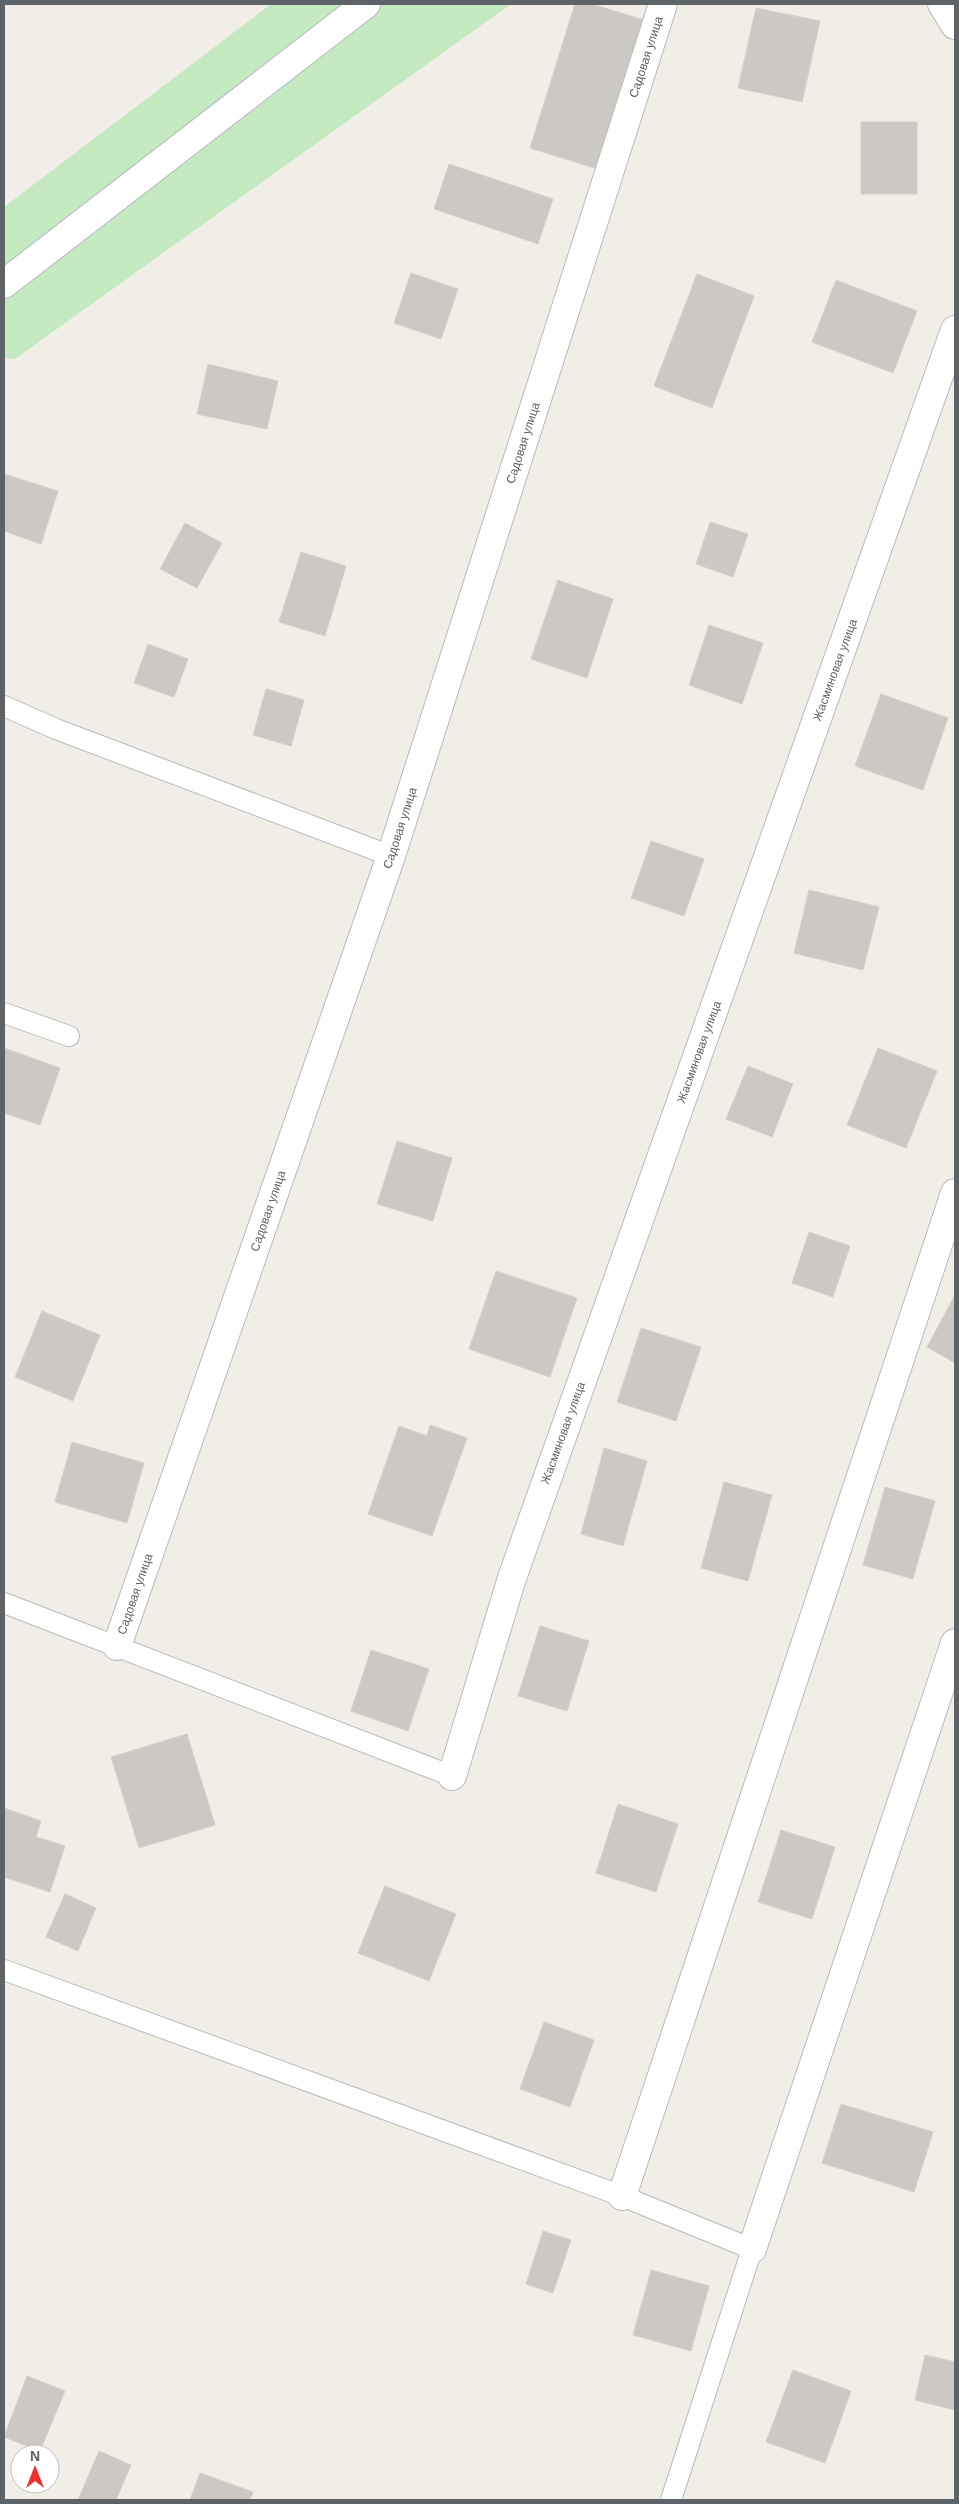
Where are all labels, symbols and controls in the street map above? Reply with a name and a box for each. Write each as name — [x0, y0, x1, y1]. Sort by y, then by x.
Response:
street label: Садовая улица — [626, 14, 666, 100]
street label: Садовая улица — [503, 400, 543, 486]
street label: Жасминовая улица — [810, 617, 860, 723]
street label: Садовая улица — [380, 785, 420, 871]
street label: Жасминовая улица — [674, 999, 724, 1105]
street label: Садовая улица — [248, 1168, 289, 1253]
street label: Жасминовая улица — [538, 1380, 588, 1486]
street label: Садовая улица — [115, 1551, 156, 1636]
north arrow — [10, 2444, 60, 2494]
text: N — [30, 2448, 40, 2464]

